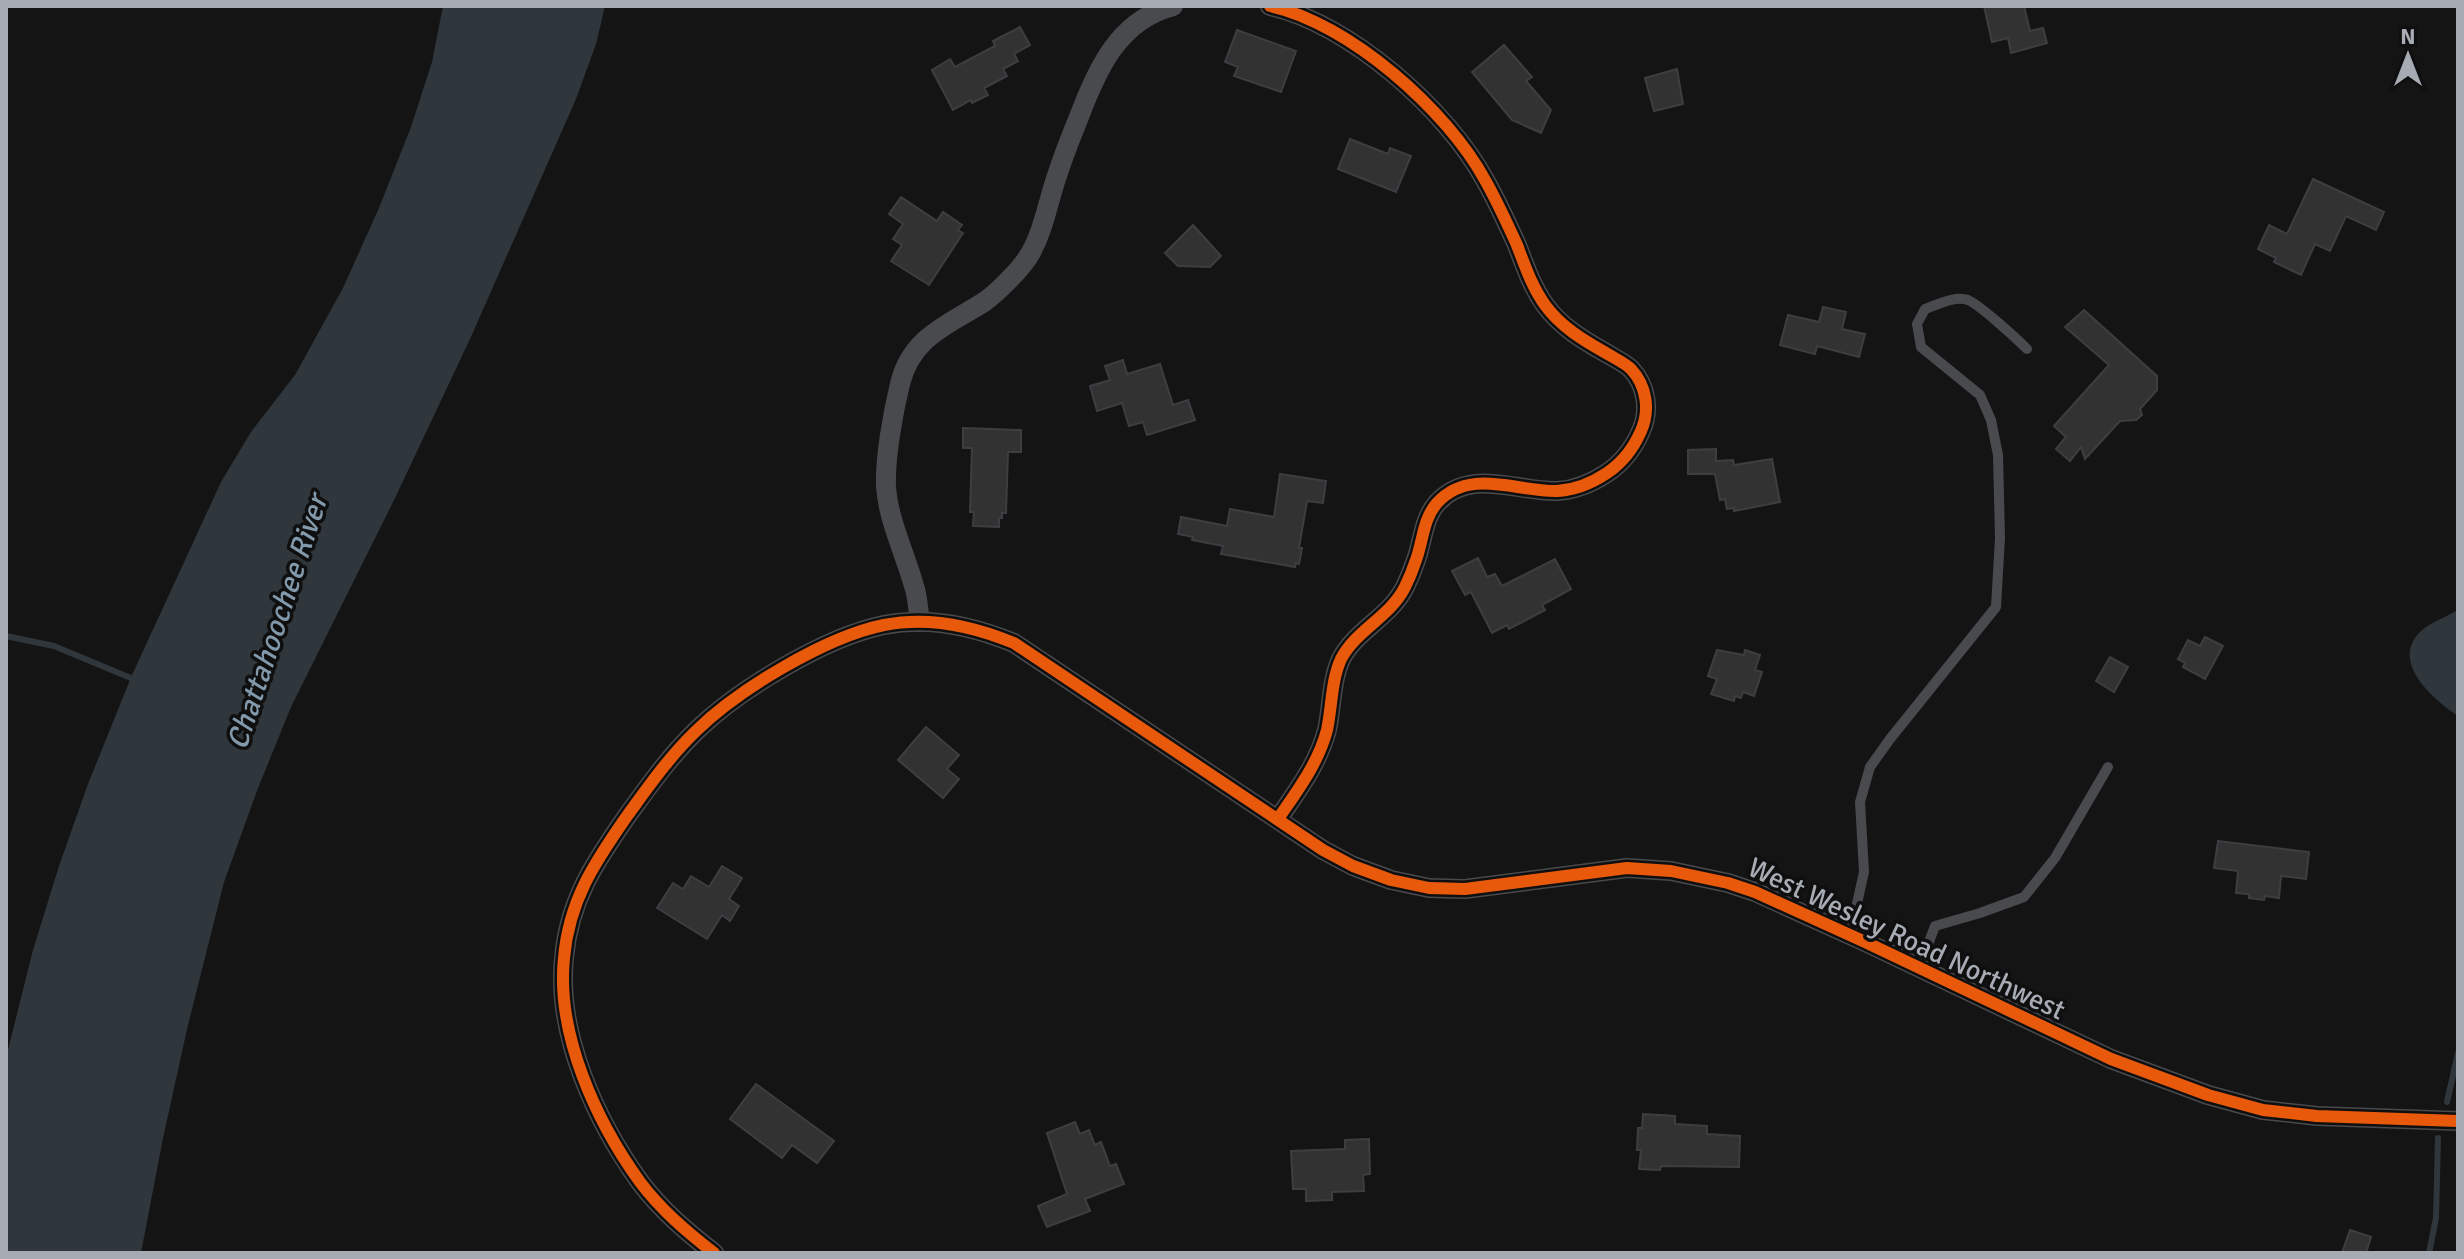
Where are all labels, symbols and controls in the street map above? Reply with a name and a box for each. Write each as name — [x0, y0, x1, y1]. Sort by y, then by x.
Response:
north arrow — [2368, 16, 2448, 96]
text: N — [2400, 23, 2416, 50]
water label: Chattahoochee River — [219, 486, 337, 754]
street label: West Wesley Road Northwest — [1743, 850, 2071, 1027]

